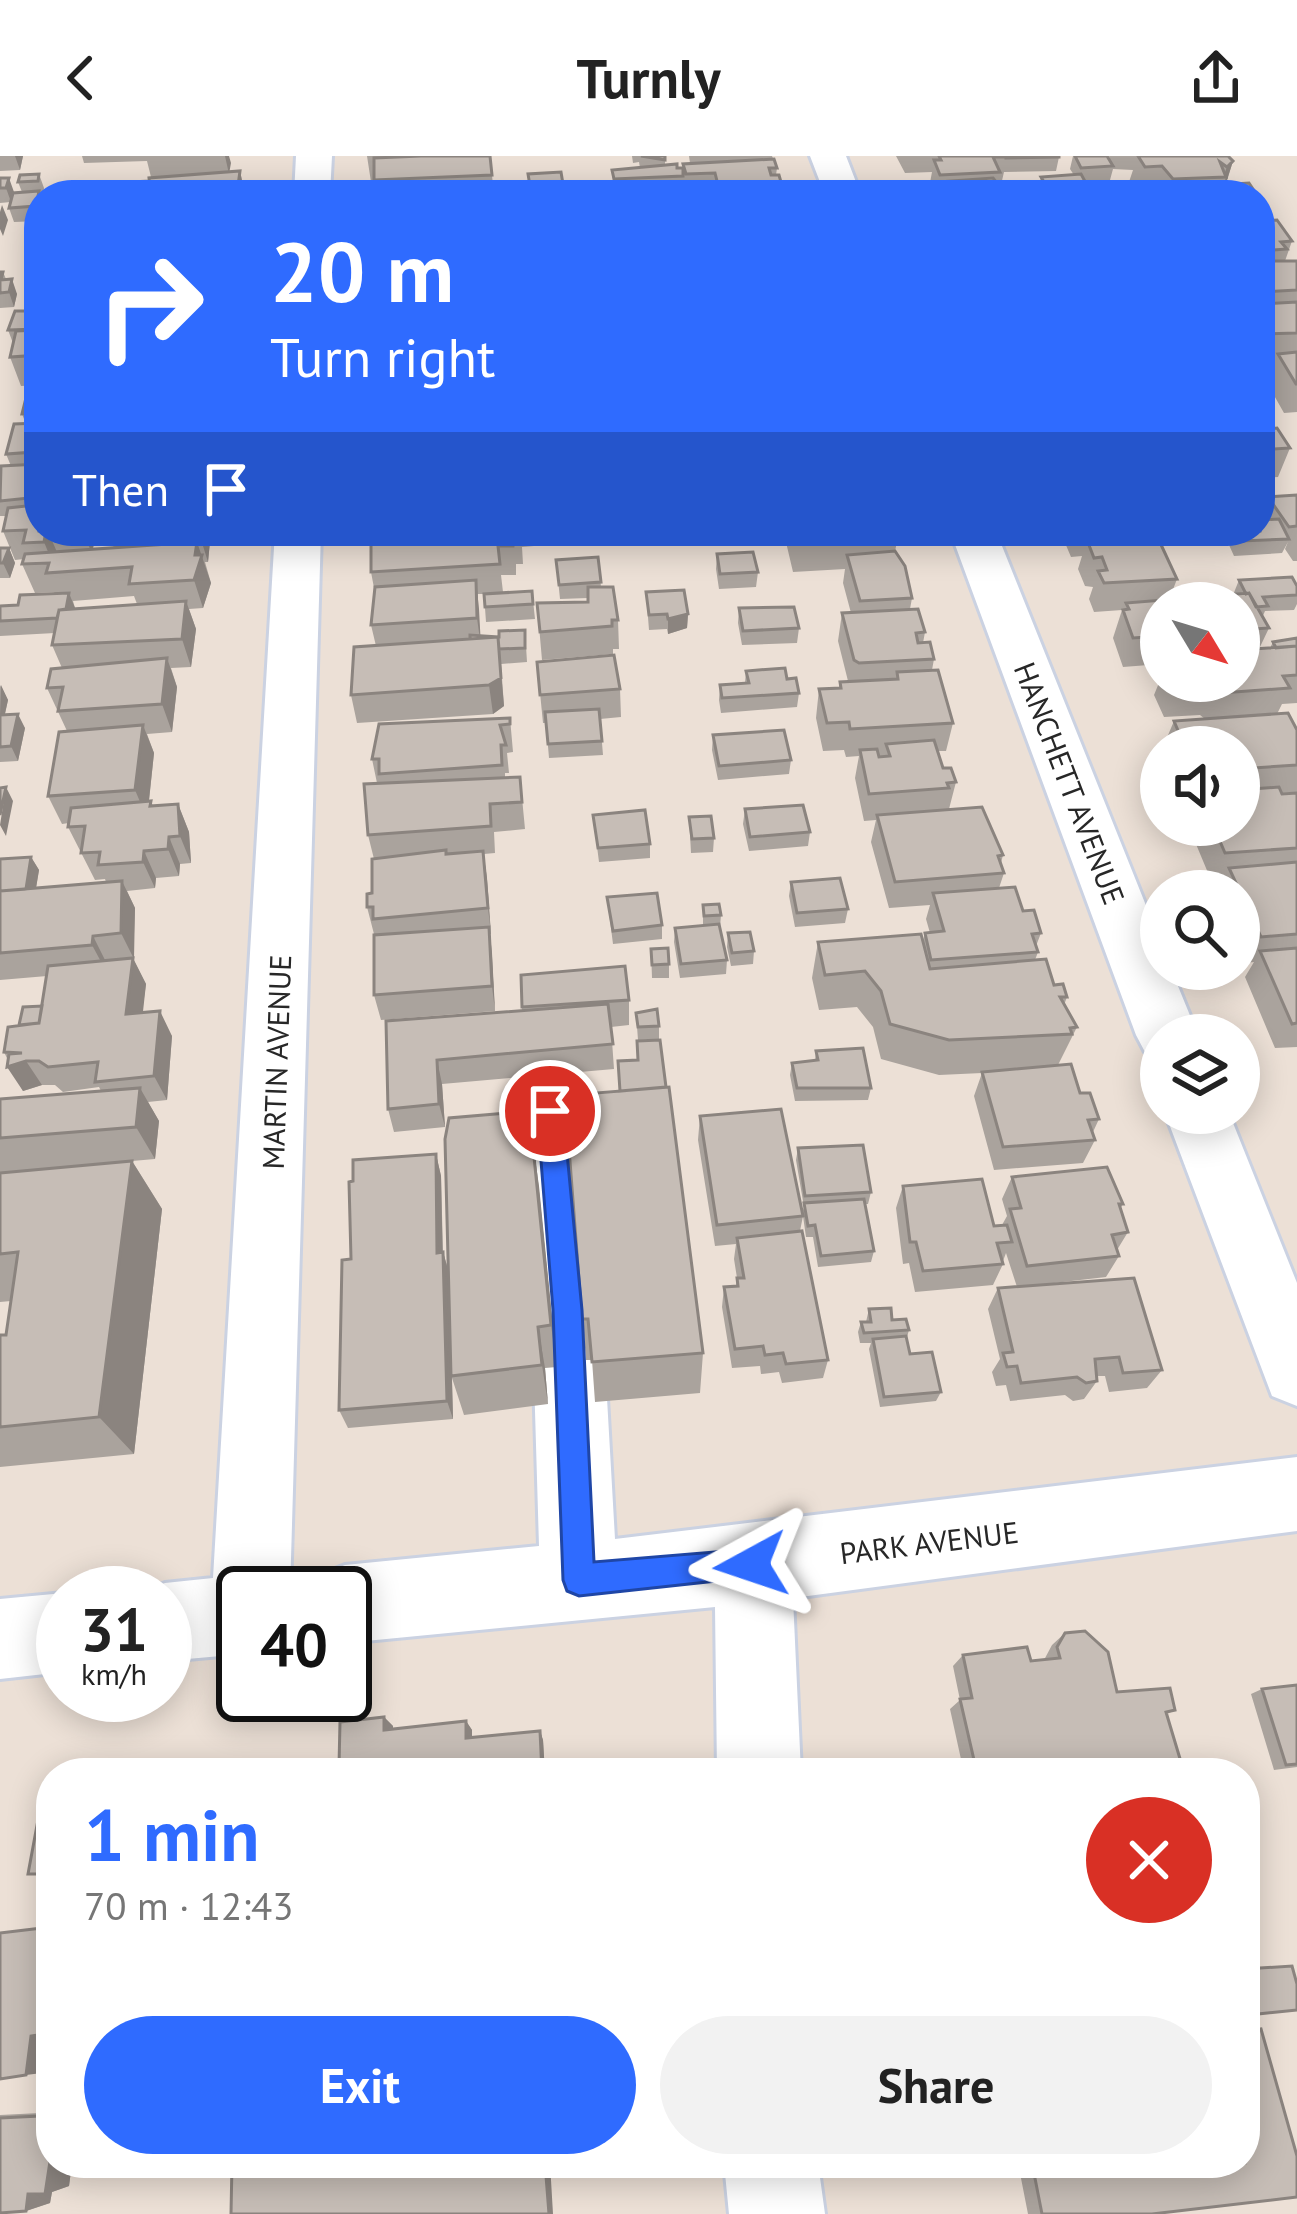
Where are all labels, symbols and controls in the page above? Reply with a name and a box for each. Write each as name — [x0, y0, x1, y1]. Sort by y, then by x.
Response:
text: Turnly — [576, 43, 721, 113]
icon: back — [48, 45, 114, 111]
icon: share — [1183, 45, 1249, 111]
text: 20 m — [270, 216, 454, 325]
icon: right — [72, 228, 228, 384]
text: Turn right — [270, 322, 495, 392]
icon: arrive — [193, 456, 259, 522]
text: Then — [72, 460, 169, 518]
north arrow — [1140, 582, 1260, 702]
map controls — [1140, 582, 1260, 1134]
street label: HANCHETT AVENUE — [1006, 656, 1134, 910]
button: sound — [1140, 726, 1260, 846]
button: search — [1140, 870, 1260, 990]
street label: MARTIN AVENUE — [253, 954, 299, 1170]
button: layers — [1140, 1014, 1260, 1134]
pin — [499, 1060, 601, 1162]
icon: arrive — [517, 1078, 583, 1144]
position arrow — [688, 1502, 814, 1628]
street label: PARK AVENUE — [837, 1512, 1021, 1572]
speed limit sign: 40 — [216, 1566, 372, 1722]
text: 31 — [80, 1590, 148, 1668]
text: km/h — [81, 1654, 147, 1693]
text: 1 min — [84, 1788, 260, 1881]
button: close — [1086, 1797, 1212, 1923]
text: 70 m · 12:43 — [84, 1880, 293, 1931]
button: Exit — [84, 2016, 636, 2154]
button: Share — [660, 2016, 1212, 2154]

